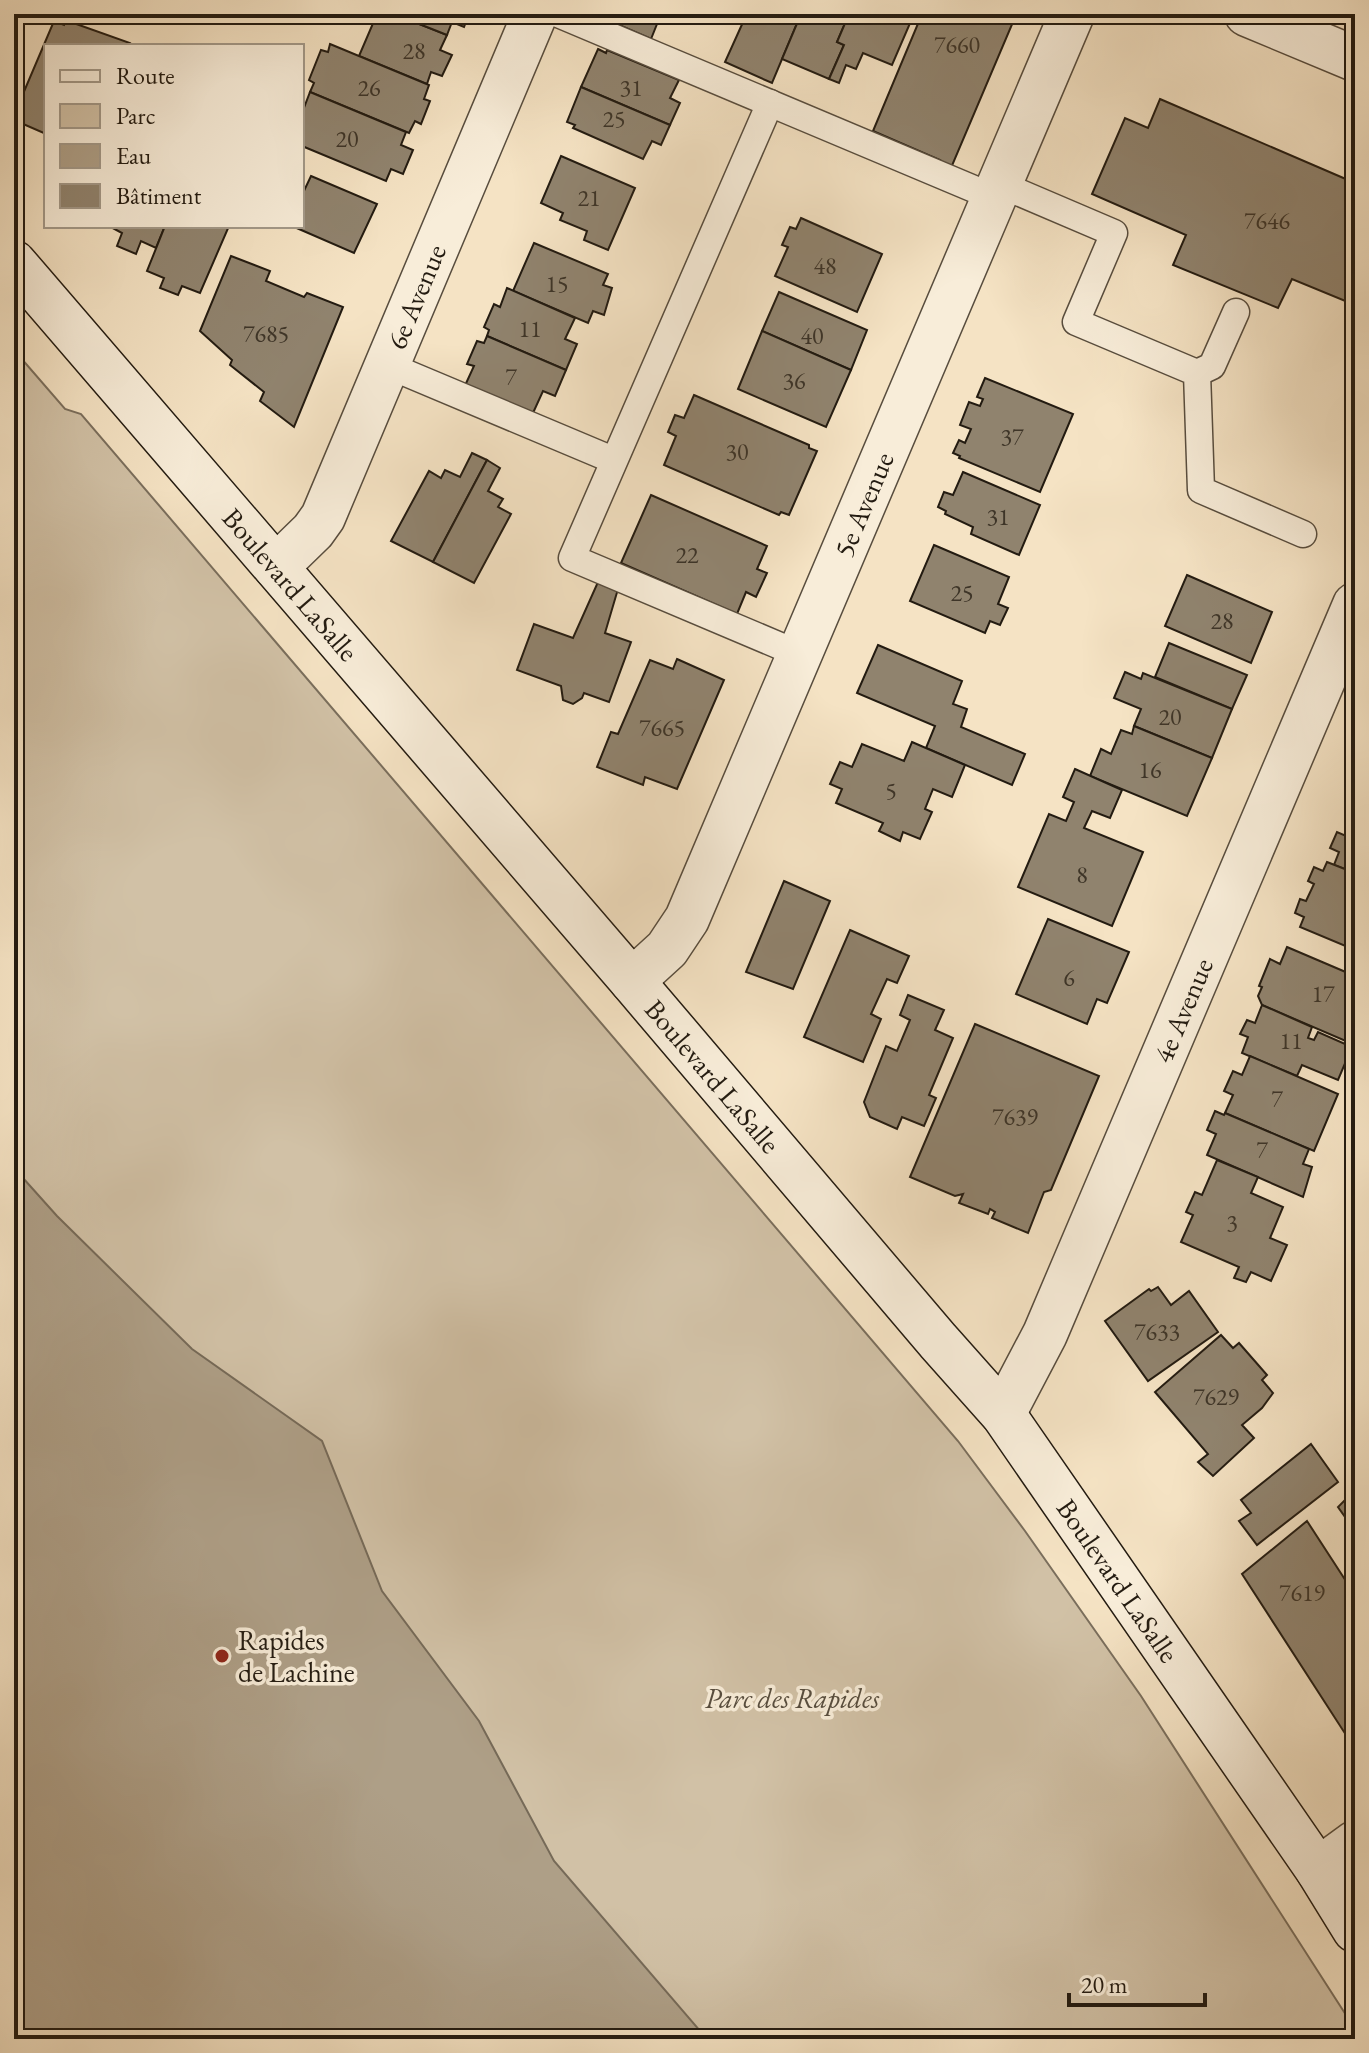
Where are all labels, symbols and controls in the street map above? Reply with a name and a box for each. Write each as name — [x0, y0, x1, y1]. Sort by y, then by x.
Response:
house number: 7660 — [934, 29, 980, 60]
house number: 28 — [402, 35, 426, 66]
legend — [44, 44, 304, 228]
text: Route — [116, 60, 175, 91]
house number: 26 — [357, 72, 381, 103]
house number: 31 — [619, 72, 643, 103]
text: Parc — [116, 100, 155, 131]
house number: 25 — [602, 103, 626, 134]
house number: 20 — [335, 123, 359, 154]
text: Eau — [116, 140, 152, 171]
text: Bâtiment — [116, 180, 202, 211]
house number: 21 — [577, 182, 601, 213]
house number: 7646 — [1244, 205, 1290, 236]
street label: 6e Avenue — [378, 239, 454, 354]
house number: 48 — [813, 250, 837, 281]
house number: 15 — [545, 268, 569, 299]
house number: 11 — [518, 313, 542, 344]
house number: 7685 — [243, 318, 289, 349]
house number: 40 — [800, 320, 824, 351]
house number: 7 — [505, 361, 517, 392]
house number: 36 — [782, 365, 806, 396]
house number: 37 — [1000, 421, 1024, 452]
house number: 30 — [725, 436, 749, 467]
street label: 5e Avenue — [825, 447, 902, 562]
street label: Boulevard LaSalle — [215, 500, 367, 669]
house number: 31 — [986, 501, 1010, 532]
house number: 22 — [675, 539, 699, 570]
house number: 25 — [950, 577, 974, 608]
house number: 28 — [1210, 605, 1234, 636]
house number: 20 — [1158, 701, 1182, 732]
house number: 7665 — [639, 712, 685, 743]
house number: 16 — [1138, 754, 1162, 785]
house number: 5 — [885, 775, 897, 806]
house number: 8 — [1076, 859, 1088, 890]
street label: 4e Avenue — [1144, 952, 1221, 1068]
house number: 6 — [1063, 962, 1075, 993]
house number: 17 — [1311, 978, 1335, 1009]
street label: Boulevard LaSalle — [637, 992, 788, 1160]
house number: 11 — [1279, 1025, 1303, 1056]
house number: 7 — [1271, 1083, 1283, 1114]
house number: 7639 — [992, 1101, 1039, 1132]
house number: 7 — [1256, 1134, 1268, 1165]
house number: 3 — [1226, 1207, 1238, 1238]
house number: 7633 — [1134, 1316, 1180, 1347]
house number: 7629 — [1193, 1381, 1240, 1412]
street label: Boulevard LaSalle — [1049, 1492, 1187, 1669]
house number: 7619 — [1279, 1577, 1326, 1608]
place label: Rapides de Lachine — [238, 1622, 355, 1690]
marker: Rapides de Lachine — [213, 1647, 231, 1665]
park label: Parc des Rapides — [705, 1680, 880, 1716]
scale bar — [1069, 1957, 1205, 2007]
text: 20 m — [1081, 1969, 1128, 2000]

